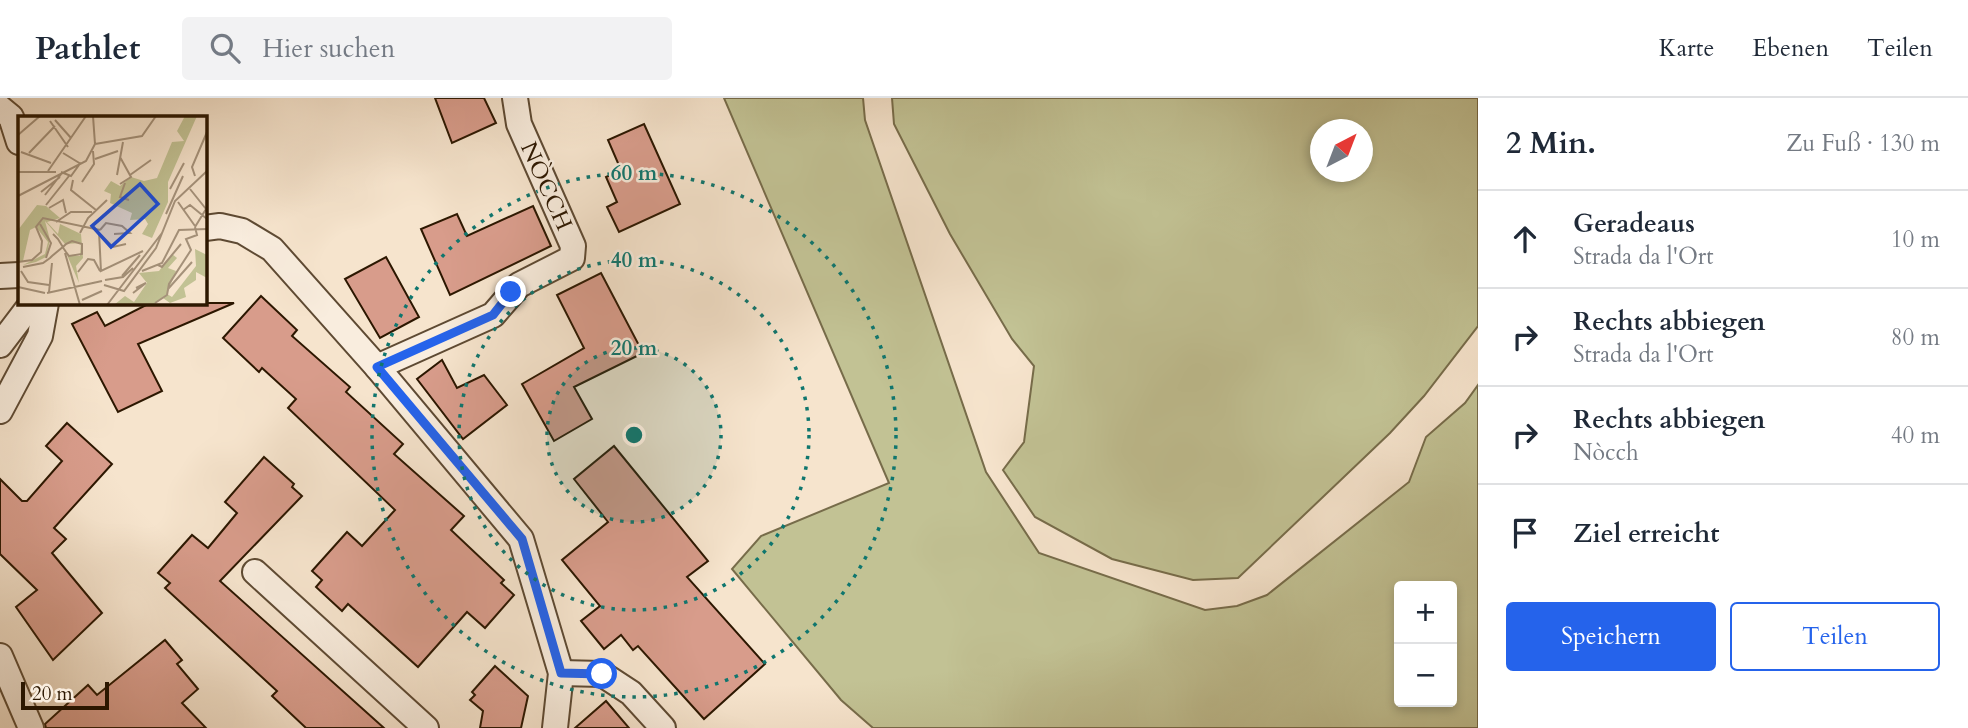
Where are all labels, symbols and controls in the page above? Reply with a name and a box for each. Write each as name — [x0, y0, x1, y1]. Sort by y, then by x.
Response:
search box — [182, 17, 672, 80]
text: Pathlet — [35, 26, 140, 71]
icon: search — [206, 29, 244, 67]
text: Hier suchen — [262, 31, 395, 66]
text: Karte — [1659, 32, 1714, 65]
text: Ebenen — [1752, 32, 1829, 65]
text: Teilen — [1867, 32, 1933, 65]
inset map — [18, 116, 206, 304]
north arrow — [1310, 119, 1373, 182]
text: 2 Min. — [1506, 123, 1596, 164]
text: Zu Fuß · 130 m — [1786, 128, 1940, 159]
street label: NÒCCH — [513, 137, 581, 235]
text: 60 m — [611, 159, 658, 188]
text: Geradeaus — [1573, 206, 1695, 241]
icon: ahead — [1506, 220, 1544, 258]
text: 10 m — [1891, 224, 1940, 255]
text: Strada da l'Ort — [1573, 241, 1713, 272]
text: 40 m — [611, 246, 658, 275]
route end — [495, 276, 526, 307]
text: Rechts abbiegen — [1573, 304, 1765, 339]
icon: right — [1506, 318, 1544, 356]
text: 80 m — [1891, 322, 1940, 353]
text: 20 m — [611, 334, 658, 363]
text: Strada da l'Ort — [1573, 339, 1713, 370]
text: Rechts abbiegen — [1573, 402, 1765, 437]
icon: right — [1506, 416, 1544, 454]
text: 40 m — [1891, 420, 1940, 451]
centre of rings — [622, 423, 646, 447]
text: Nòcch — [1573, 437, 1639, 468]
icon: arrive — [1506, 514, 1544, 552]
text: Ziel erreicht — [1573, 516, 1719, 551]
map controls — [1394, 581, 1457, 707]
button: + — [1394, 581, 1457, 644]
button: Speichern — [1506, 602, 1716, 671]
button: Teilen — [1730, 602, 1940, 671]
button: − — [1394, 644, 1457, 707]
route start — [586, 658, 617, 689]
scale bar — [21, 679, 108, 711]
text: 20 m — [32, 681, 73, 707]

